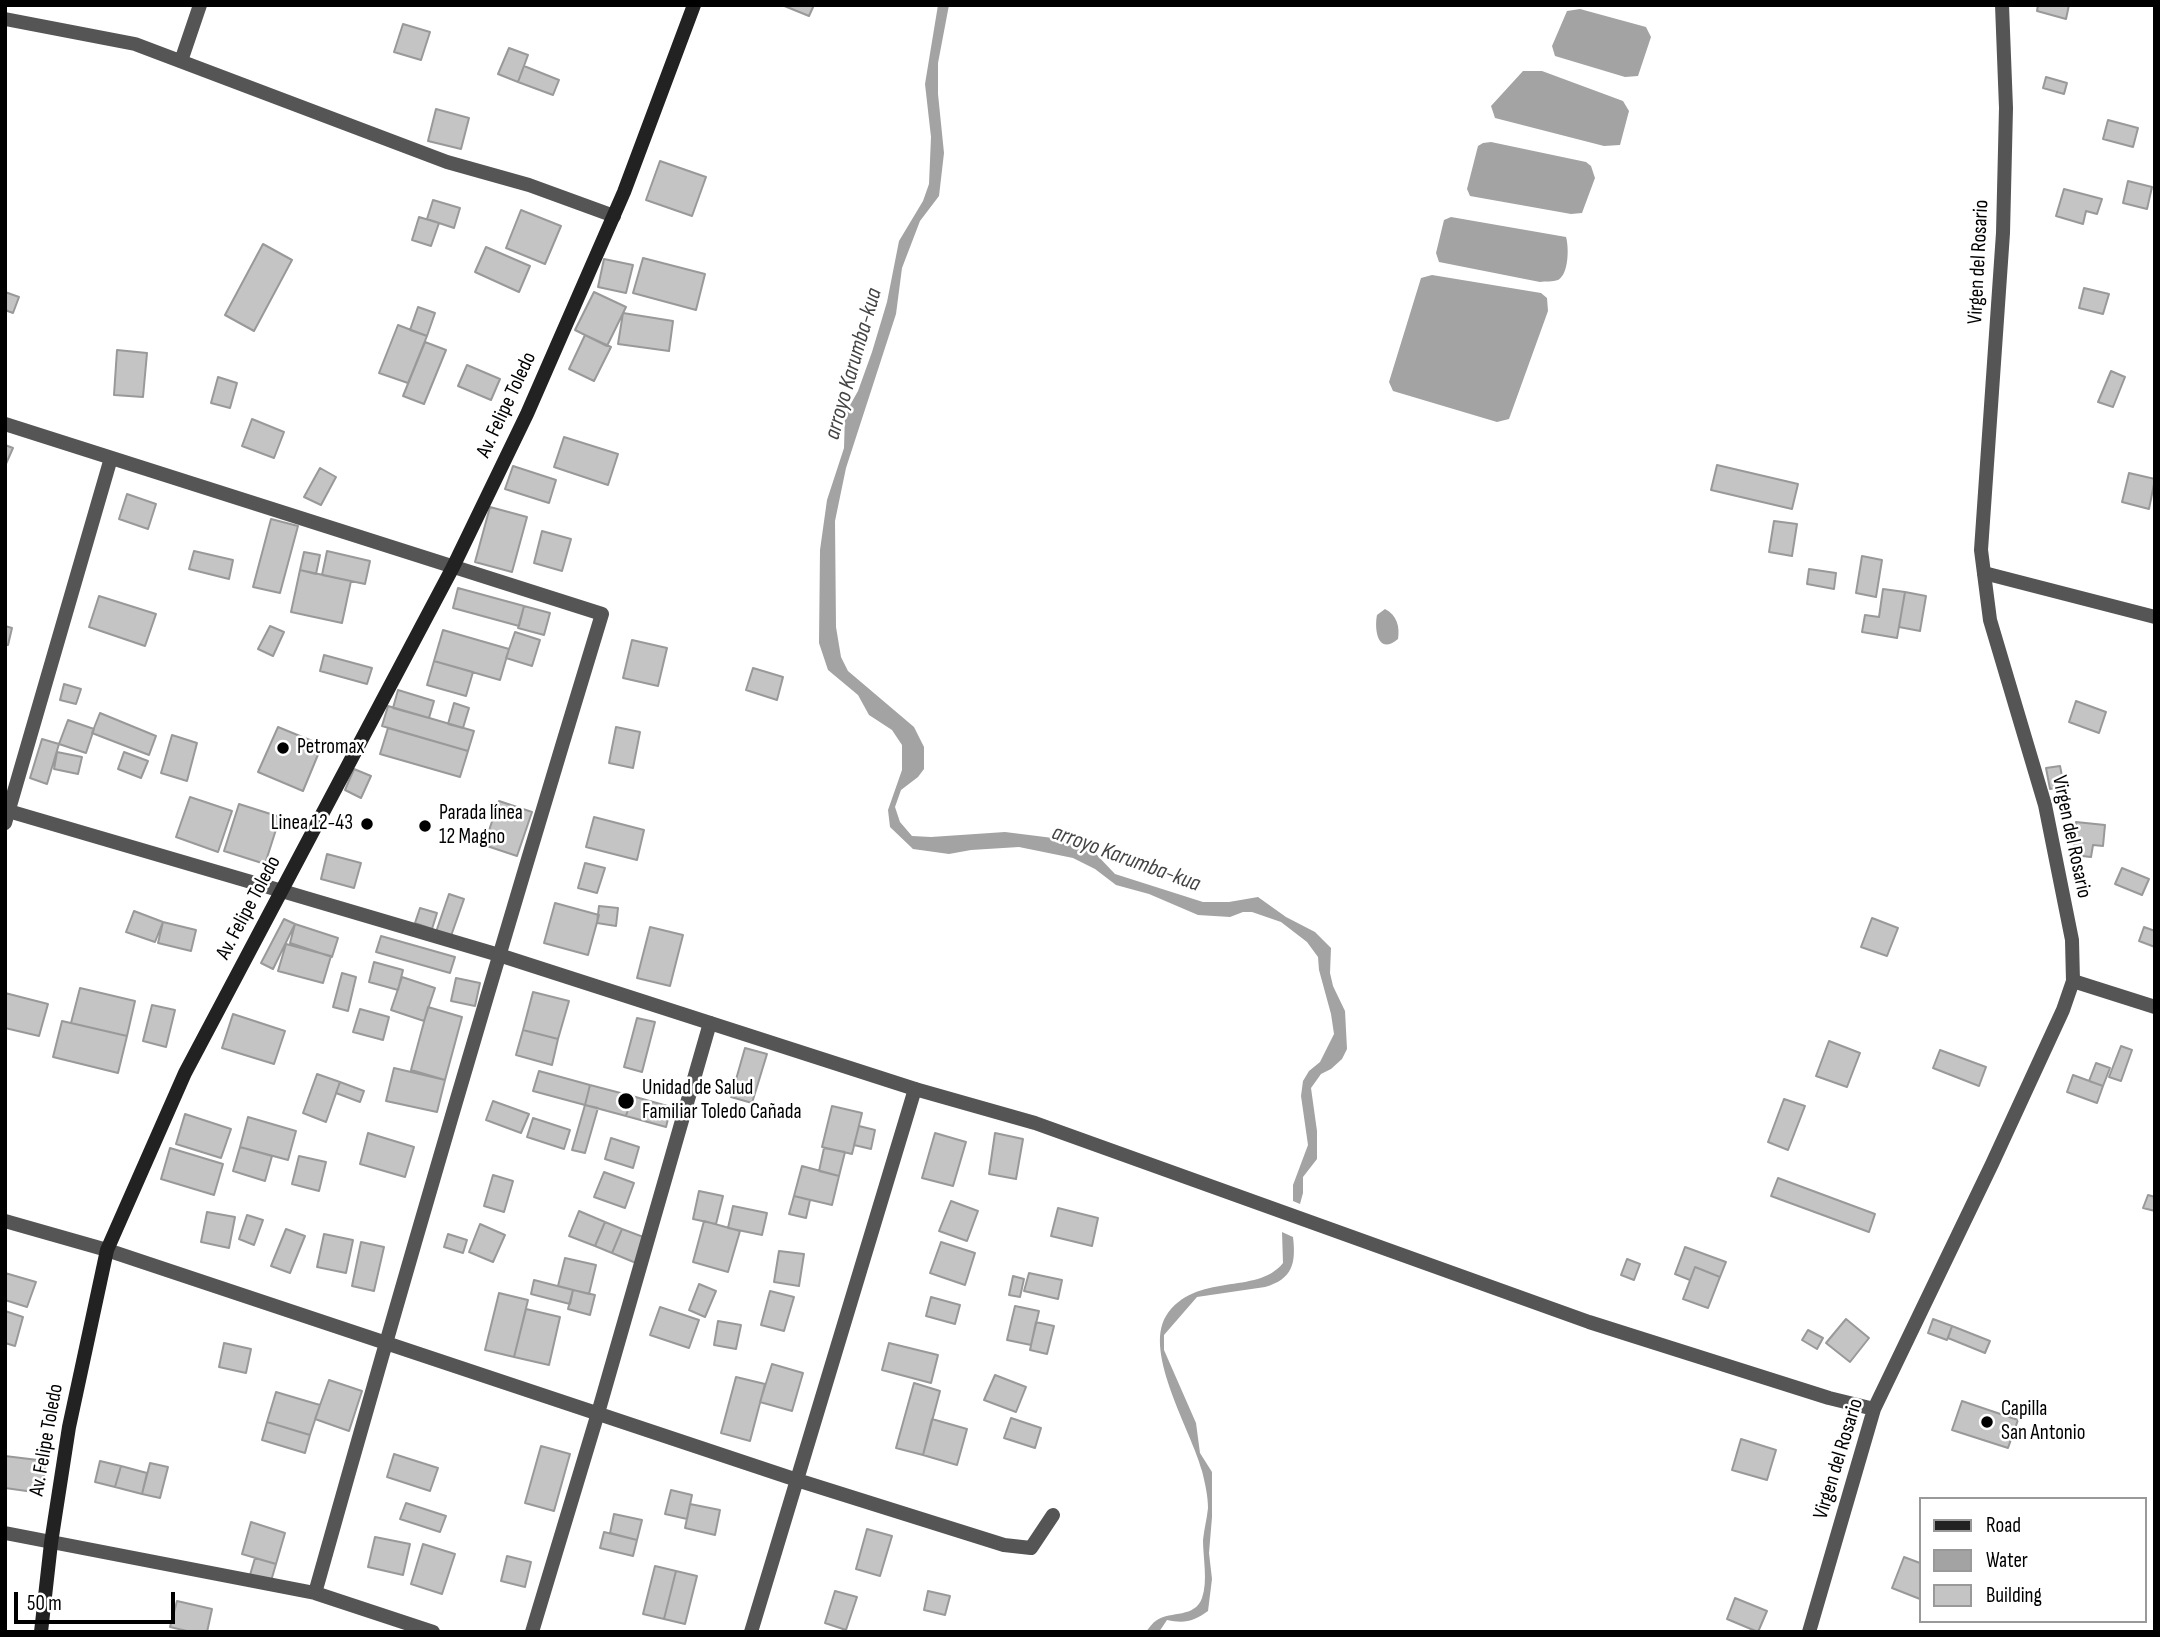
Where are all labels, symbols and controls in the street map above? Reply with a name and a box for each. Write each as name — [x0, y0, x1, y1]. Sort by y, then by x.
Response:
street label: Virgen del Rosario — [1963, 199, 1995, 325]
water label: arroyo Karumba-kua — [819, 285, 889, 443]
street label: Av. Felipe Toledo — [472, 348, 542, 462]
place label: Petromax — [297, 735, 364, 761]
marker: Petromax — [275, 740, 291, 756]
street label: Virgen del Rosario — [2046, 773, 2096, 901]
place label: Parada línea 12 Magno — [439, 801, 523, 851]
place label: Linea 12-43 — [271, 811, 353, 837]
marker: Linea 12-43 — [359, 816, 375, 832]
marker: Parada línea 12 Magno — [417, 818, 433, 834]
water label: arroyo Karumba-kua — [1048, 819, 1204, 899]
street label: Av. Felipe Toledo — [211, 852, 287, 964]
place label: Unidad de Salud Familiar Toledo Cañada — [642, 1076, 802, 1126]
marker: Unidad de Salud Familiar Toledo Cañada — [616, 1091, 636, 1111]
street label: Av. Felipe Toledo — [25, 1382, 69, 1498]
street label: Virgen del Rosario — [1809, 1396, 1869, 1522]
place label: Capilla San Antonio — [2001, 1397, 2085, 1447]
marker: Capilla San Antonio — [1979, 1414, 1995, 1430]
legend — [1918, 1497, 2146, 1623]
text: Road — [1986, 1513, 2021, 1538]
text: Water — [1986, 1548, 2028, 1573]
scale bar — [18, 1578, 178, 1622]
text: Building — [1986, 1583, 2042, 1608]
text: 50 m — [27, 1591, 62, 1616]

